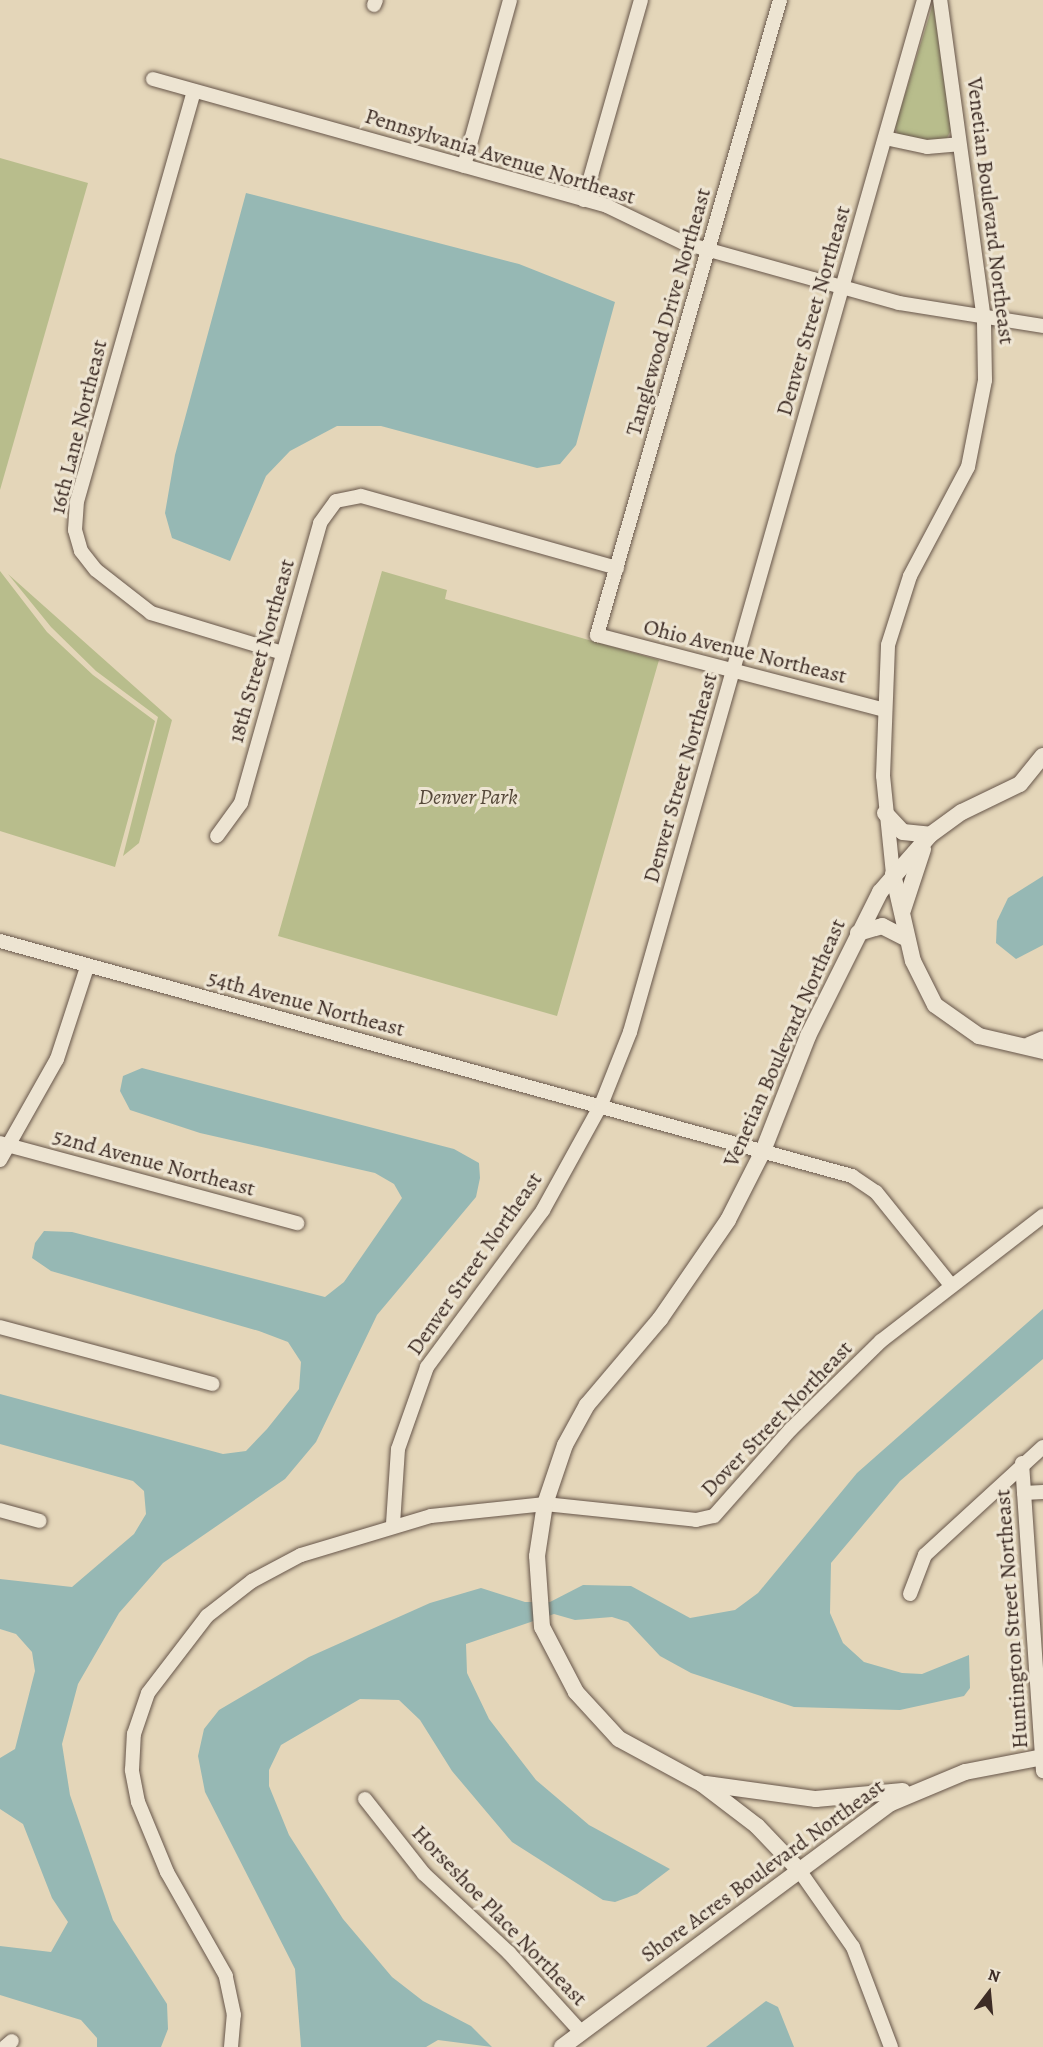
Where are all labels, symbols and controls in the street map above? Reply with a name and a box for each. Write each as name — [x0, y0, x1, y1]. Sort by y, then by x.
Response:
street label: Venetian Boulevard Northeast — [961, 76, 1019, 346]
street label: Pennsylvania Avenue Northeast — [362, 103, 638, 211]
street label: Tanglewood Drive Northeast — [621, 185, 717, 439]
street label: Denver Street Northeast — [771, 203, 857, 419]
street label: 16th Lane Northeast — [45, 337, 113, 517]
street label: 18th Street Northeast — [223, 556, 301, 746]
street label: Ohio Avenue Northeast — [641, 614, 849, 690]
street label: Denver Street Northeast — [638, 670, 724, 886]
park label: Denver Park — [418, 785, 518, 811]
street label: Venetian Boulevard Northeast — [718, 915, 852, 1171]
street label: 54th Avenue Northeast — [205, 965, 407, 1043]
street label: 52nd Avenue Northeast — [50, 1123, 258, 1203]
street label: Denver Street Northeast — [402, 1167, 548, 1361]
street label: Dover Street Northeast — [696, 1336, 858, 1502]
street label: Huntington Street Northeast — [990, 1488, 1034, 1750]
street label: Shore Acres Boulevard Northeast — [636, 1774, 890, 1968]
street label: Horseshoe Place Northeast — [406, 1820, 592, 2012]
north arrow — [959, 1963, 1019, 2023]
text: N — [985, 1964, 1003, 1988]

